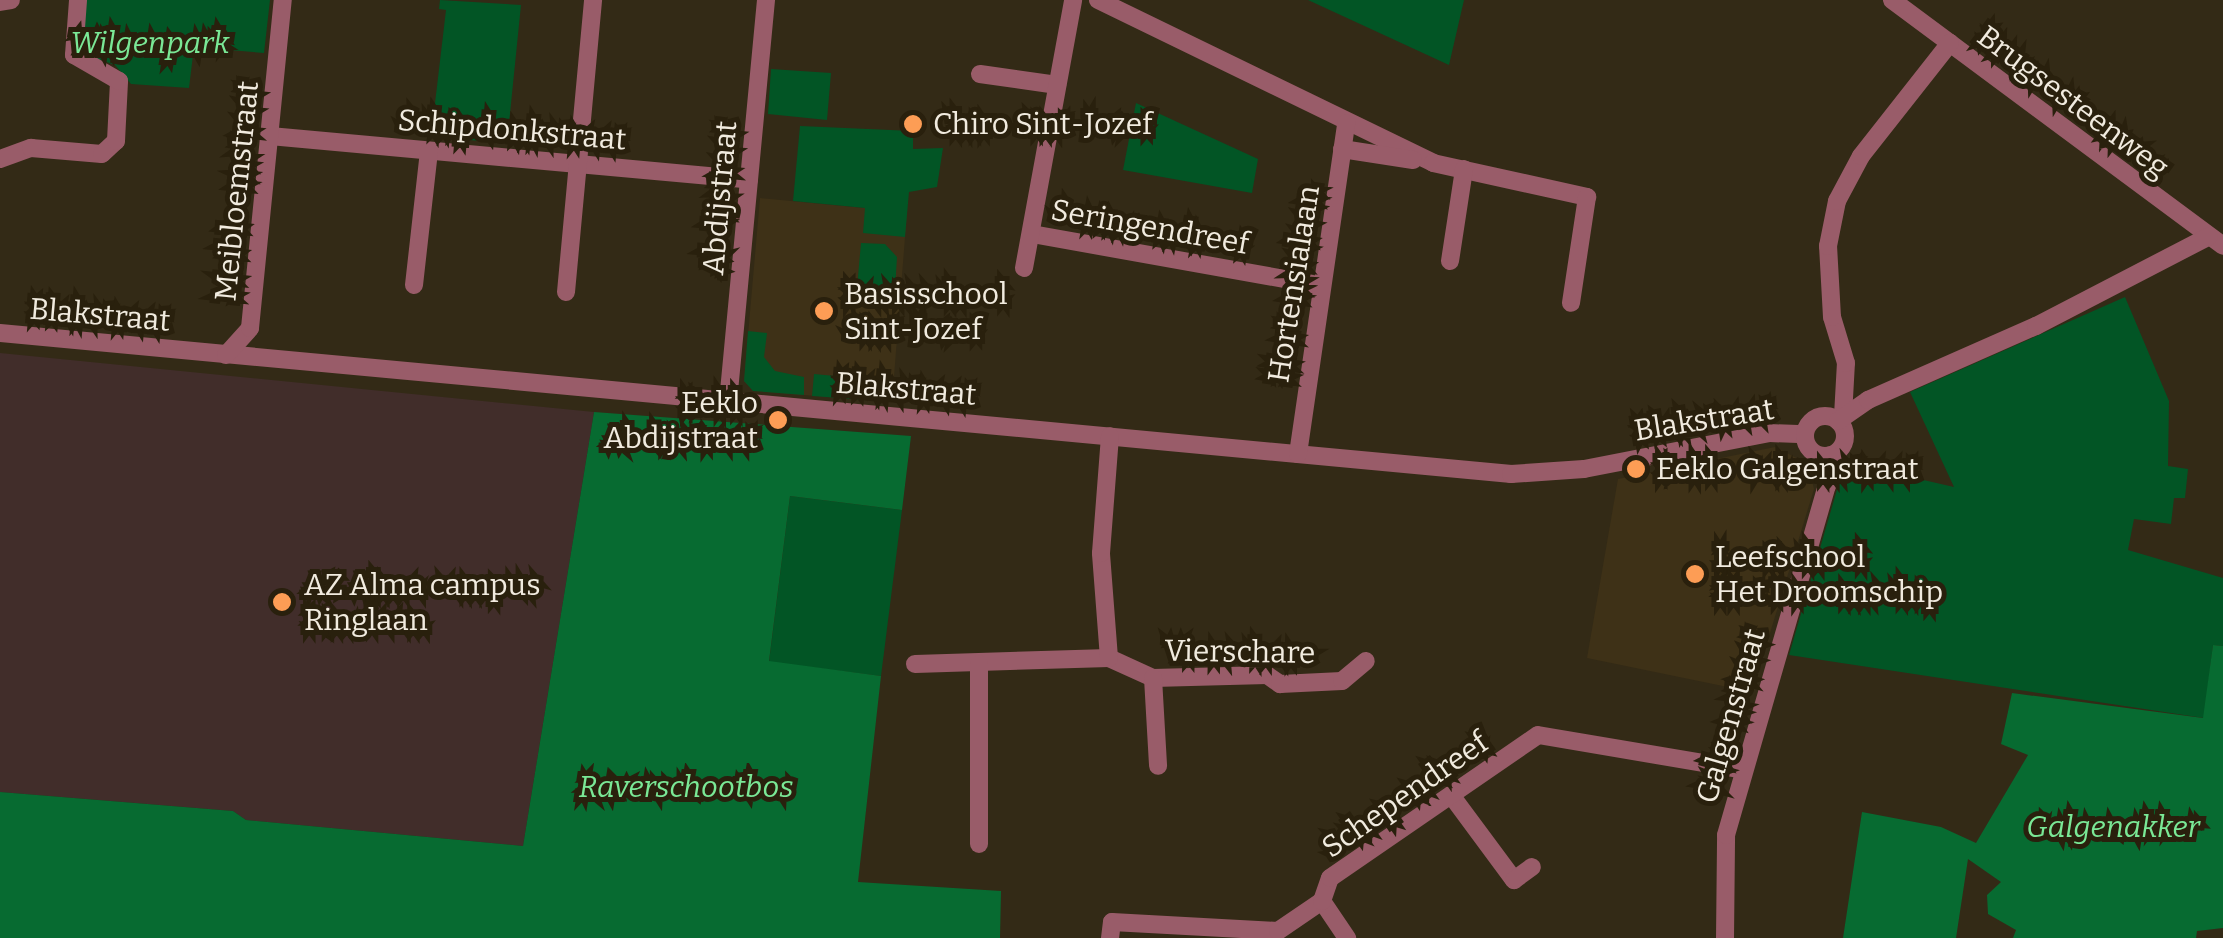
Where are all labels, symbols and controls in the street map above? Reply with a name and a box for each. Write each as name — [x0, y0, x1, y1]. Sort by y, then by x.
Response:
street label: Brugsesteenweg — [1970, 18, 2176, 186]
park label: Wilgenpark — [70, 25, 230, 61]
street label: Meibloemstraat — [208, 79, 266, 303]
street label: Schipdonkstraat — [396, 102, 628, 158]
place label: Chiro Sint-Jozef — [933, 106, 1153, 142]
marker: Chiro Sint-Jozef — [902, 113, 924, 135]
street label: Abdijstraat — [695, 120, 745, 276]
street label: Hortensialaan — [1261, 183, 1327, 385]
street label: Seringendreef — [1048, 192, 1252, 262]
place label: Basisschool Sint-Jozef — [844, 276, 1008, 346]
street label: Blakstraat — [28, 291, 172, 339]
marker: Basisschool Sint-Jozef — [813, 300, 835, 322]
street label: Blakstraat — [834, 365, 978, 413]
place label: Eeklo Abdijstraat — [604, 385, 758, 456]
street label: Blakstraat — [1632, 391, 1776, 449]
marker: Eeklo Abdijstraat — [767, 409, 789, 431]
place label: Eeklo Galgenstraat — [1656, 451, 1919, 487]
marker: Eeklo Galgenstraat — [1625, 458, 1647, 480]
place label: Leefschool Het Droomschip — [1715, 539, 1943, 610]
marker: Leefschool Het Droomschip — [1684, 563, 1706, 585]
place label: AZ Alma campus Ringlaan — [304, 567, 541, 638]
marker: AZ Alma campus Ringlaan — [269, 589, 295, 615]
street label: Galgenstraat — [1689, 625, 1773, 807]
street label: Vierschare — [1164, 633, 1316, 671]
street label: Schependreef — [1315, 725, 1495, 865]
park label: Raverschootbos — [578, 769, 794, 805]
park label: Galgenakker — [2026, 809, 2200, 845]

